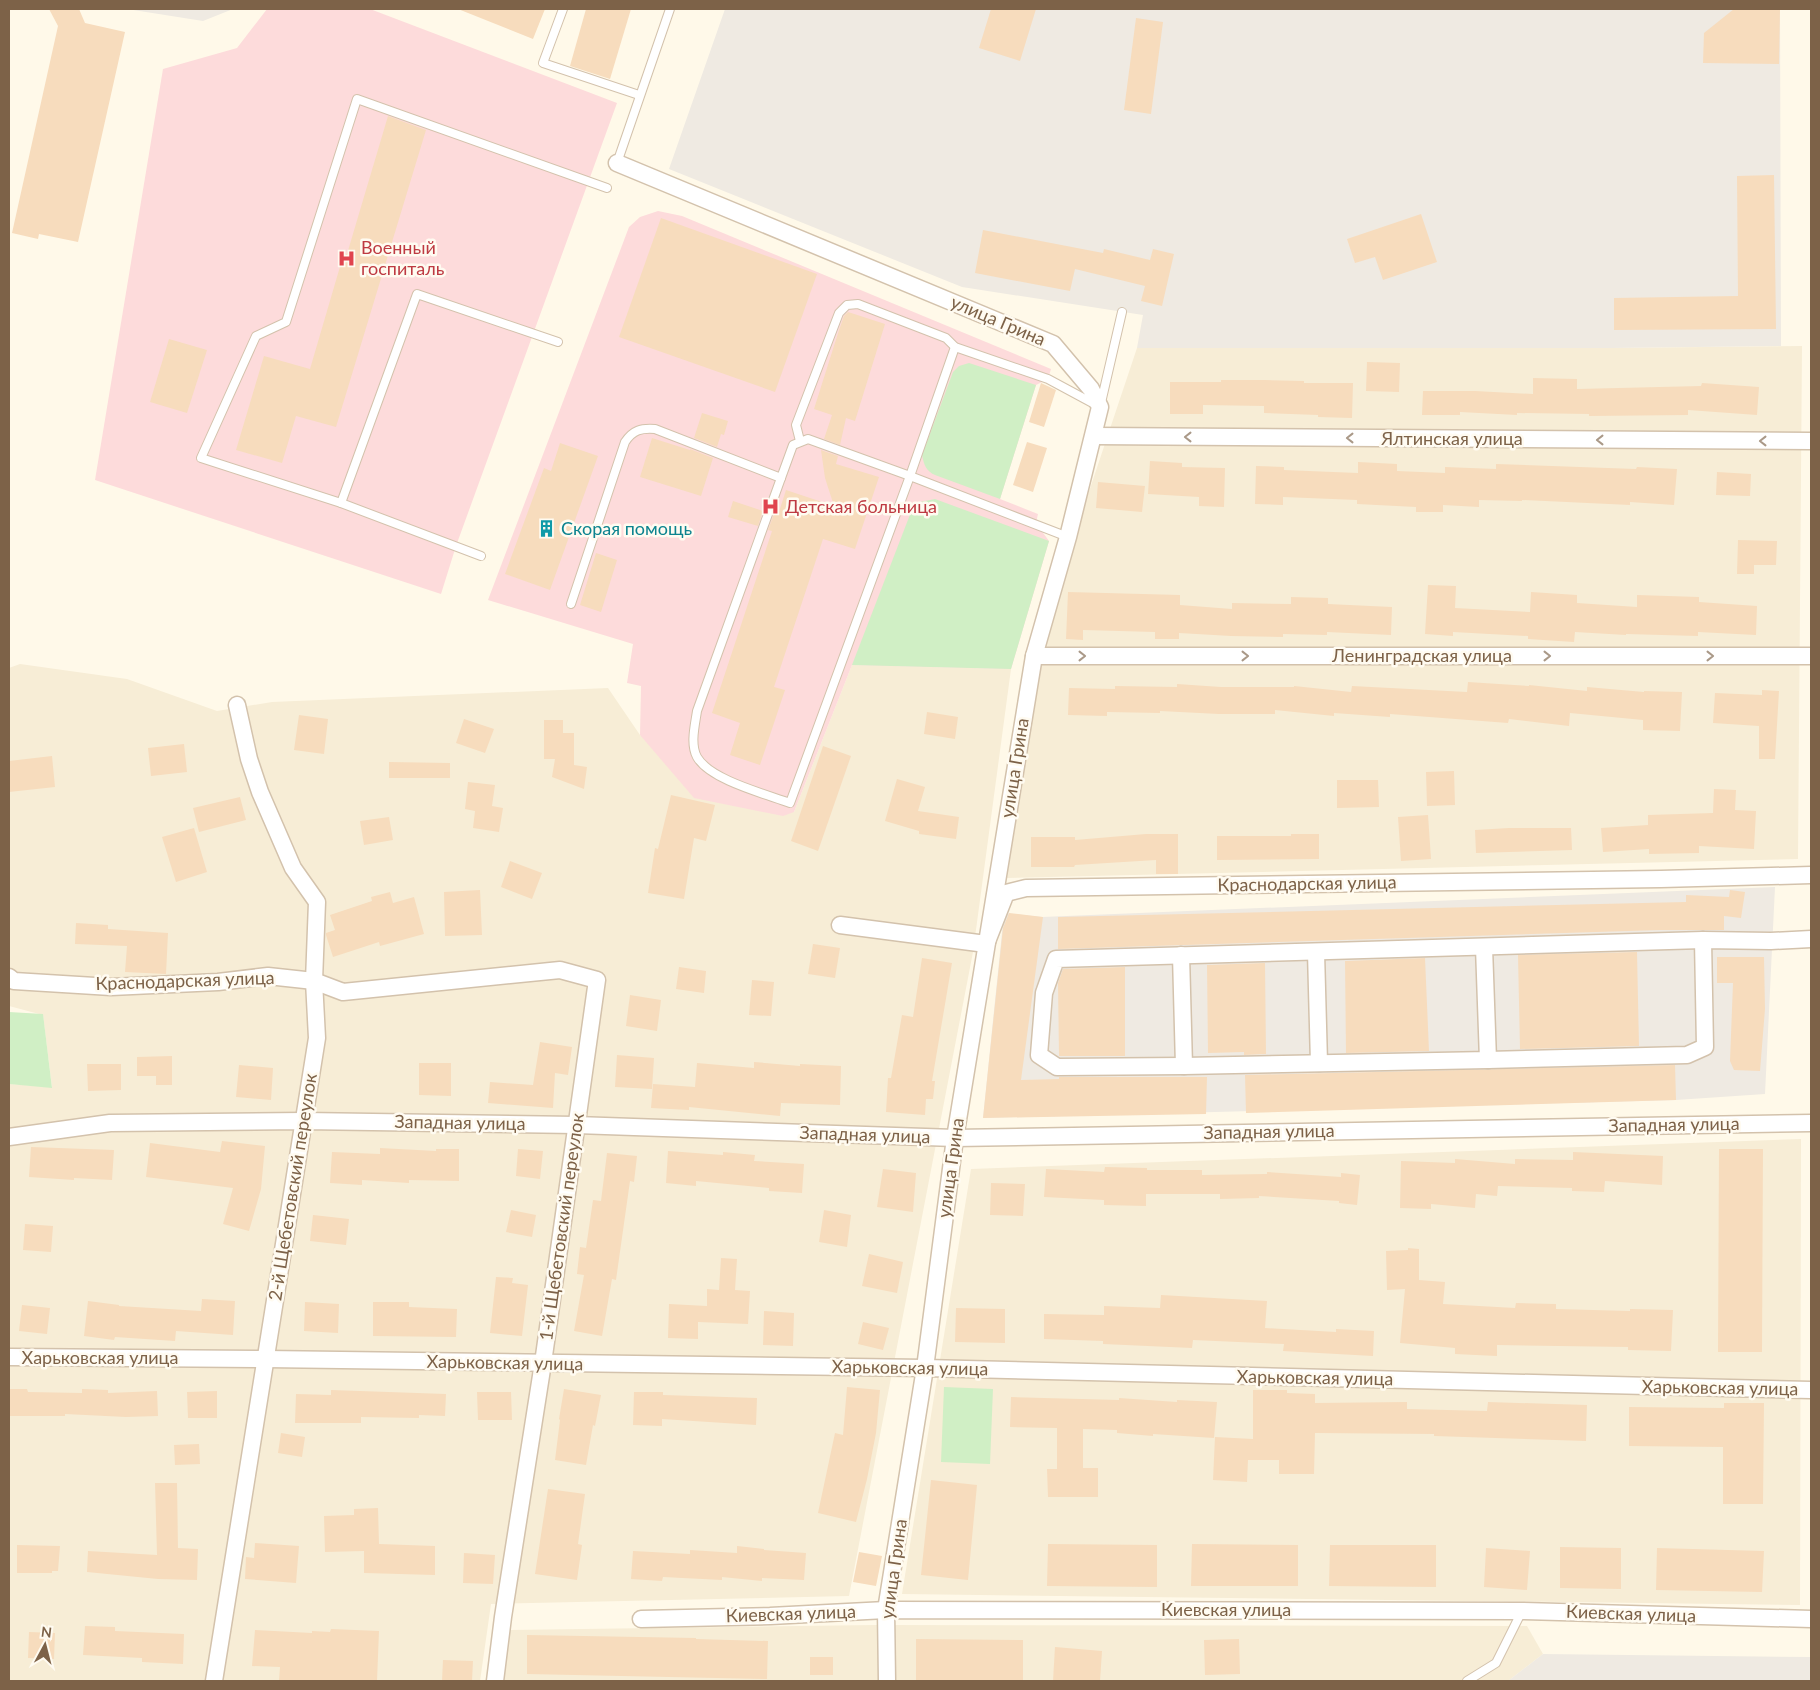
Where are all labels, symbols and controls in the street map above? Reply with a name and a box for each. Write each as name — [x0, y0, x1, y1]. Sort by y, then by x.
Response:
place label: Военный госпиталь — [361, 236, 445, 279]
hospital icon: Военный госпиталь — [337, 248, 357, 268]
street label: улица Грина — [948, 290, 1049, 350]
street label: Ялтинская улица — [1380, 427, 1523, 449]
one-way arrow — [1183, 432, 1191, 442]
one-way arrow — [1346, 433, 1354, 443]
one-way arrow — [1596, 435, 1604, 445]
one-way arrow — [1758, 436, 1766, 446]
place label: Детская больница — [785, 495, 937, 517]
hospital icon: Детская больница — [761, 497, 781, 517]
place label: Скорая помощь — [561, 517, 692, 539]
building icon: Скорая помощь — [537, 519, 557, 539]
street label: Ленинградская улица — [1331, 644, 1512, 666]
one-way arrow — [1079, 651, 1087, 661]
one-way arrow — [1242, 651, 1249, 661]
one-way arrow — [1544, 651, 1552, 661]
one-way arrow — [1706, 651, 1714, 661]
street label: улица Грина — [995, 716, 1033, 819]
street label: Краснодарская улица — [1217, 870, 1397, 896]
street label: Краснодарская улица — [95, 966, 275, 994]
street label: 2-й Щебетовский переулок — [263, 1071, 321, 1302]
street label: Западная улица — [394, 1110, 526, 1134]
street label: 1-й Щебетовский переулок — [534, 1111, 588, 1342]
street label: Западная улица — [1608, 1112, 1740, 1136]
street label: улица Грина — [932, 1116, 968, 1219]
street label: Западная улица — [1203, 1119, 1335, 1143]
street label: Западная улица — [799, 1121, 931, 1147]
street label: Харьковская улица — [22, 1346, 178, 1368]
street label: Харьковская улица — [426, 1350, 584, 1374]
street label: Харьковская улица — [831, 1355, 989, 1379]
street label: Харьковская улица — [1236, 1365, 1394, 1389]
street label: Харьковская улица — [1641, 1375, 1799, 1399]
street label: улица Грина — [875, 1517, 911, 1620]
street label: Киевская улица — [1161, 1598, 1291, 1620]
street label: Киевская улица — [725, 1600, 856, 1626]
street label: Киевская улица — [1566, 1600, 1697, 1626]
north arrow — [20, 1620, 70, 1670]
text: N — [40, 1623, 53, 1641]

